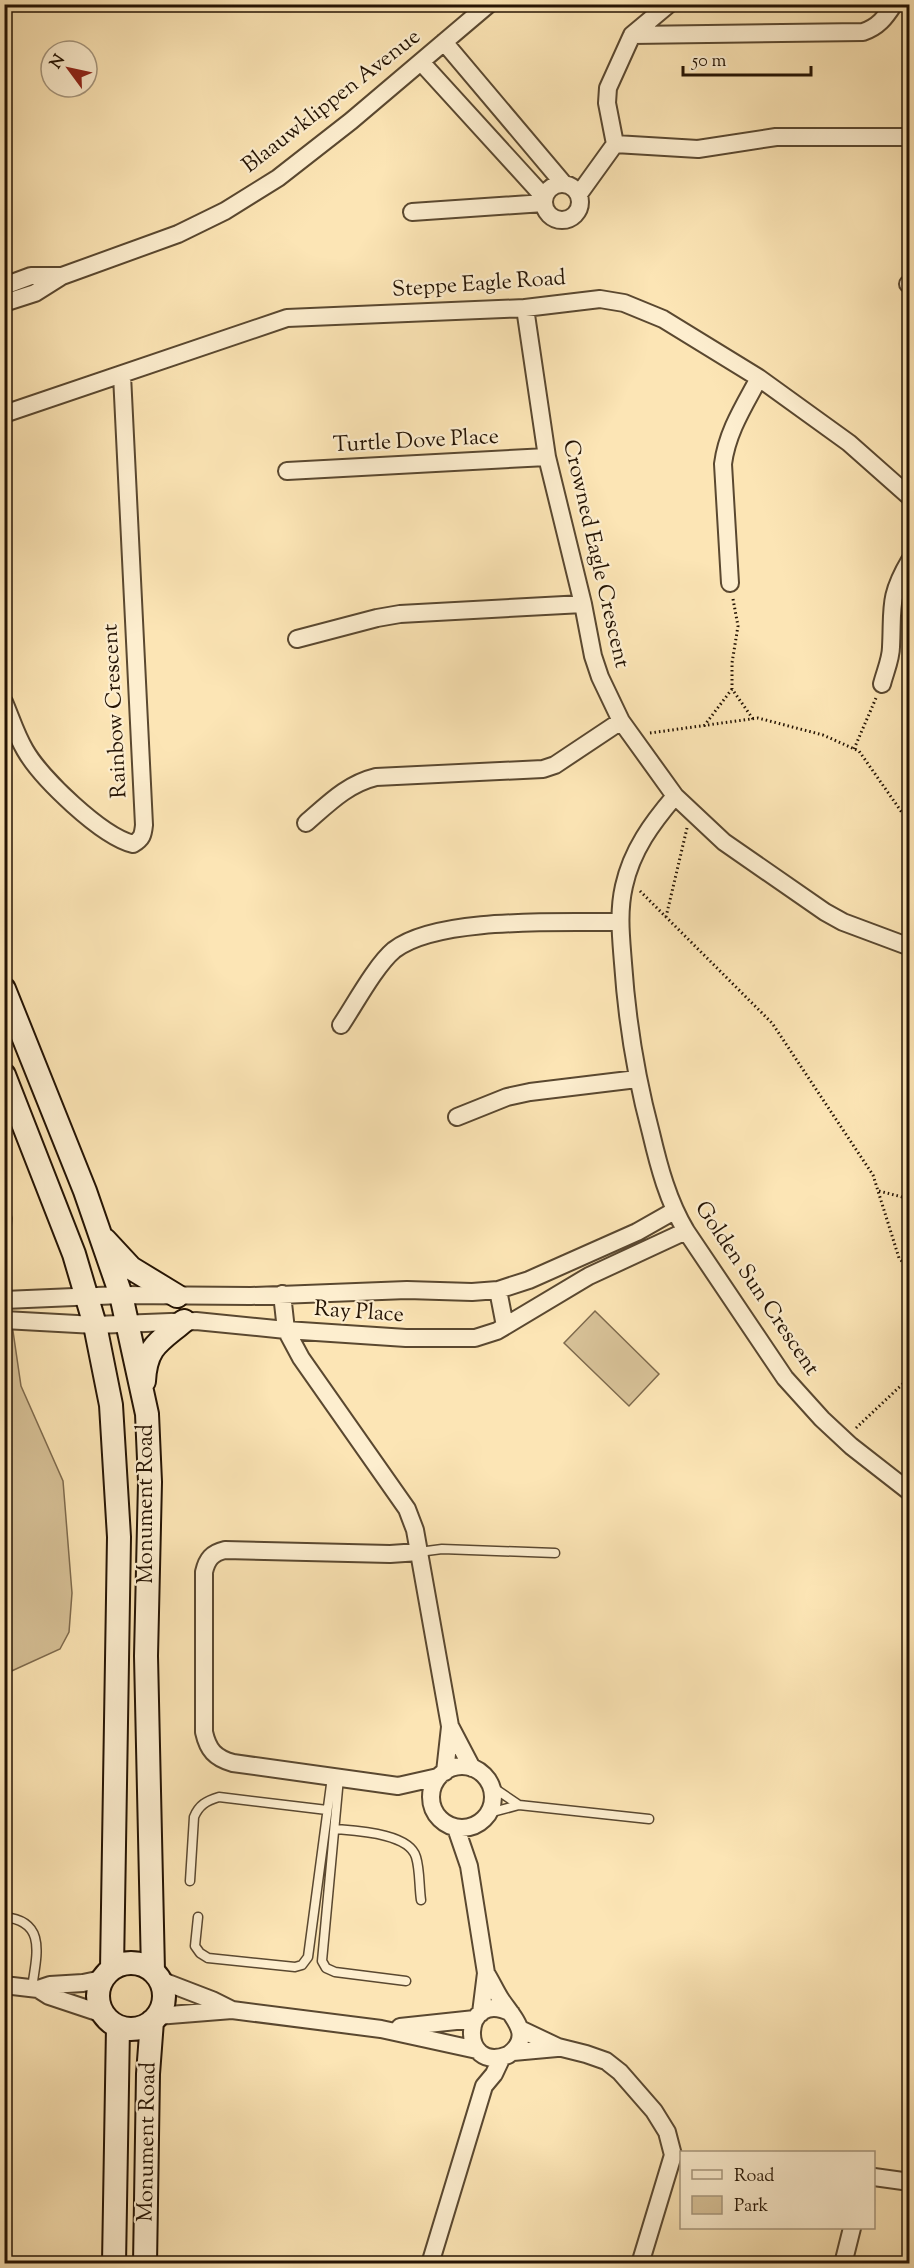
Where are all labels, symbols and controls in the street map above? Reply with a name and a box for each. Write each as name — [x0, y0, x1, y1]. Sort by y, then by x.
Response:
street label: Blaauwklippen Avenue — [236, 22, 428, 182]
north arrow — [39, 39, 99, 99]
scale bar — [683, 39, 810, 77]
text: 50 m — [691, 49, 727, 75]
text: N — [45, 50, 72, 74]
street label: Steppe Eagle Road — [391, 263, 567, 307]
street label: Turtle Dove Place — [332, 422, 500, 462]
street label: Crowned Eagle Crescent — [553, 437, 637, 672]
street label: Rainbow Crescent — [95, 623, 137, 799]
street label: Golden Sun Crescent — [686, 1195, 827, 1383]
street label: Ray Place — [313, 1294, 405, 1332]
street label: Monument Road — [131, 1424, 163, 1584]
street label: Monument Road — [131, 2062, 165, 2222]
legend — [680, 2151, 875, 2229]
text: Road — [734, 2164, 774, 2190]
text: Park — [734, 2194, 769, 2220]

